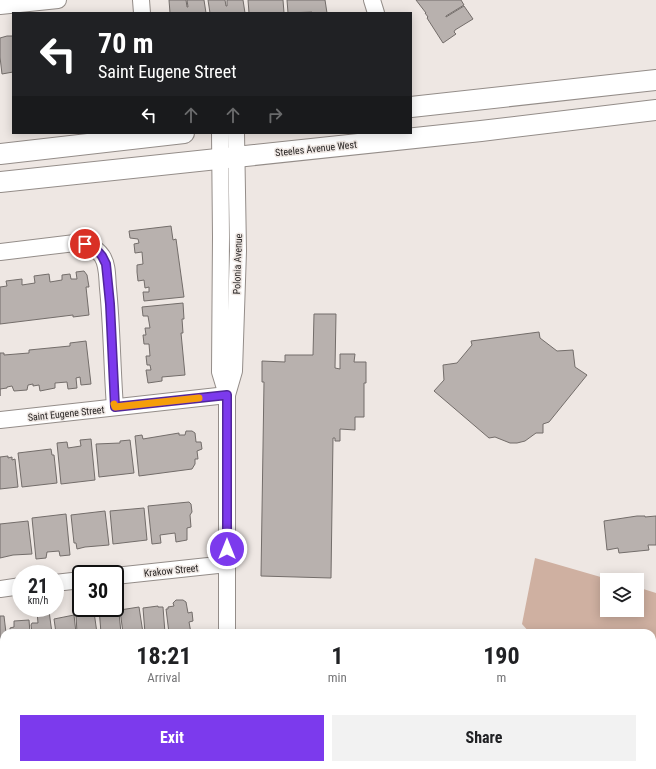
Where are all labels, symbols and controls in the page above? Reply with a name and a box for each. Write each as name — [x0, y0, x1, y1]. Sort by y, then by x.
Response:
text: 70 m — [98, 27, 154, 60]
icon: left — [32, 28, 84, 80]
text: Saint Eugene Street — [98, 61, 237, 82]
icon: left — [138, 104, 160, 126]
icon: ahead — [180, 104, 202, 126]
icon: ahead — [222, 104, 244, 126]
icon: right — [264, 104, 286, 126]
street label: Steeles Avenue West — [275, 139, 357, 158]
pin — [68, 227, 102, 261]
icon: arrive — [74, 233, 96, 255]
street label: Polonia Avenue — [231, 233, 244, 295]
street label: Saint Eugene Street — [27, 404, 105, 423]
position arrow — [206, 528, 248, 570]
street label: Krakow Street — [143, 562, 199, 579]
speed limit sign: 30 — [72, 565, 124, 617]
map controls — [600, 573, 644, 617]
button: layers — [600, 573, 644, 617]
text: 21 — [28, 574, 48, 598]
text: km/h — [28, 595, 48, 606]
text: 18:21 — [136, 642, 191, 670]
text: 1 — [331, 642, 343, 670]
text: 190 — [483, 642, 520, 670]
text: Arrival — [147, 670, 180, 685]
text: min — [328, 670, 347, 685]
text: m — [497, 670, 506, 685]
button: Exit — [20, 715, 324, 761]
button: Share — [332, 715, 636, 761]

